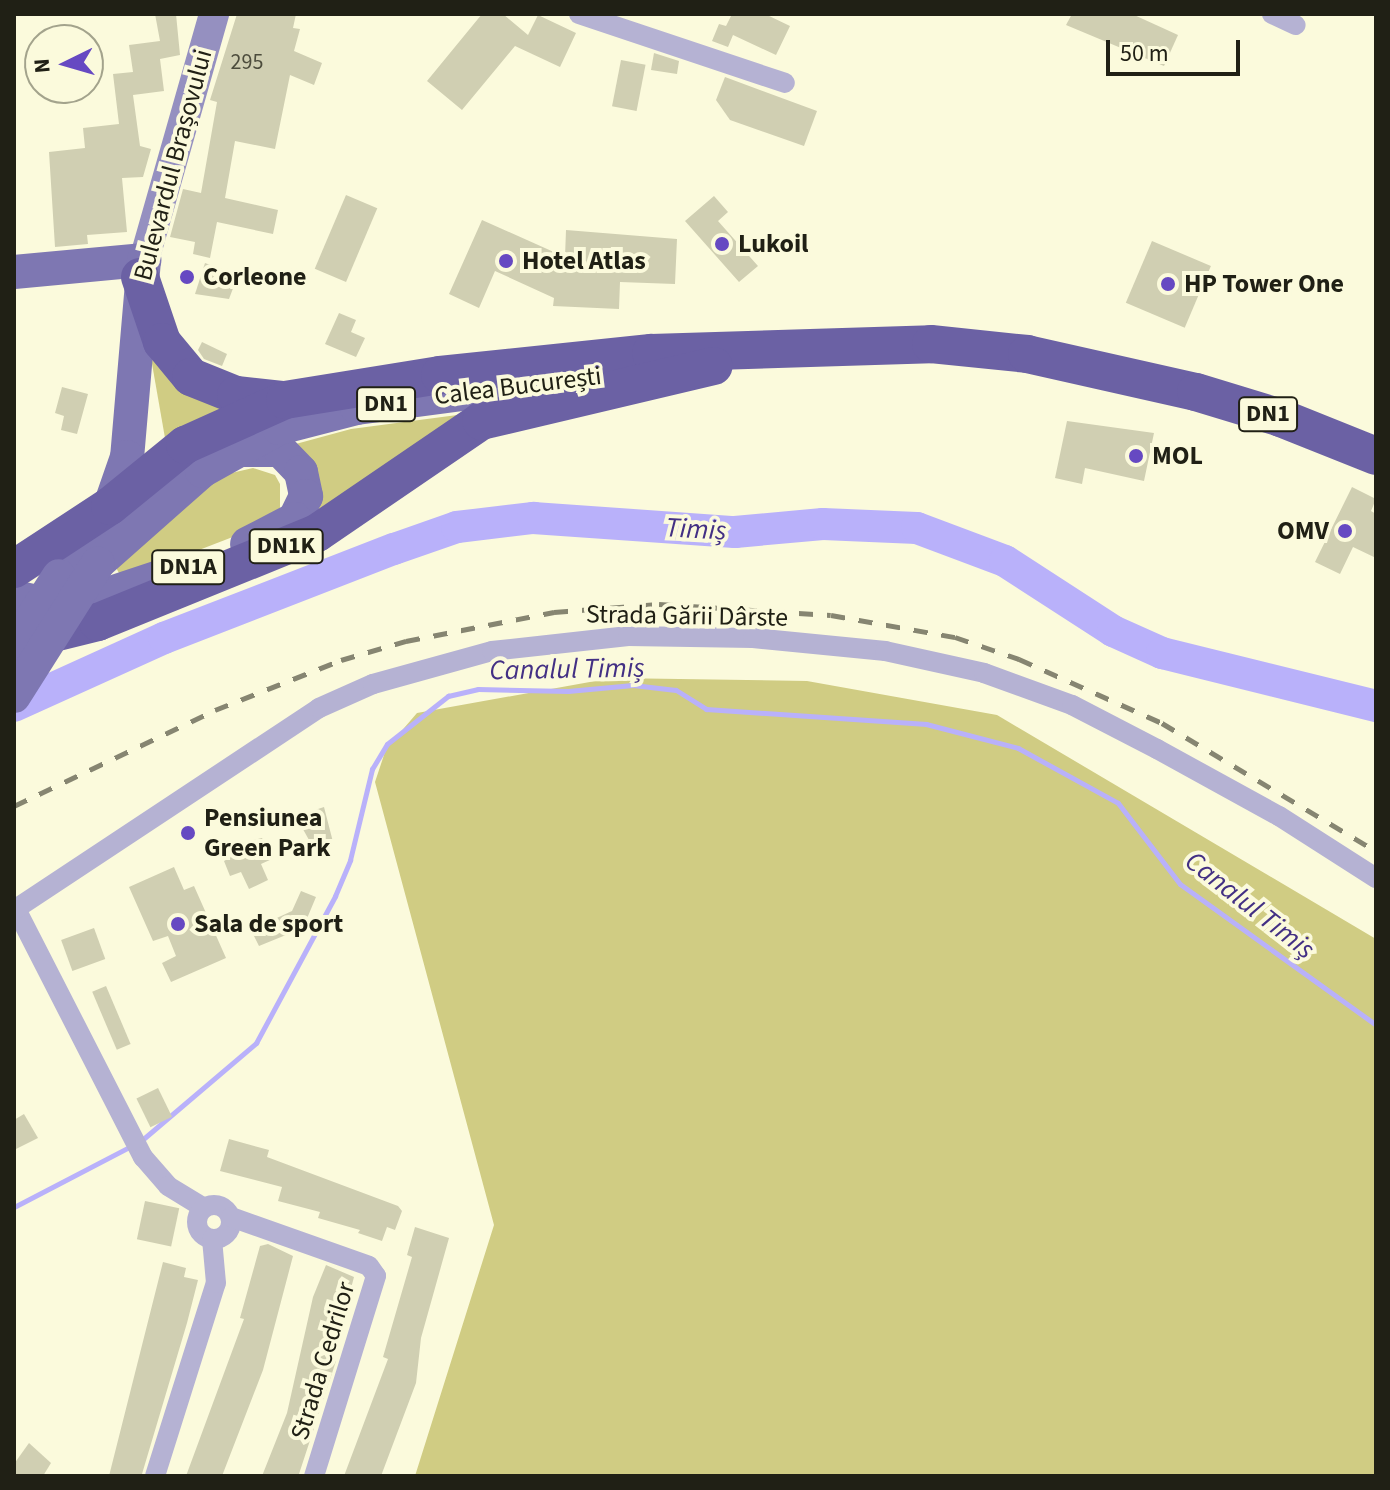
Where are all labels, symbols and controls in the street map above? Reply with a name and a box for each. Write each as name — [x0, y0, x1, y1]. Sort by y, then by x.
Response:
north arrow — [24, 24, 104, 104]
scale bar — [1110, 24, 1244, 74]
text: 50 m — [1120, 36, 1169, 71]
street label: Bulevardul Brașovului — [127, 46, 219, 284]
house number: 295 — [231, 50, 263, 76]
text: N — [26, 57, 59, 75]
place label: Lukoil — [738, 228, 809, 260]
marker: Lukoil — [713, 235, 731, 253]
place label: Hotel Atlas — [522, 245, 646, 277]
marker: Hotel Atlas — [497, 252, 515, 270]
place label: Corleone — [203, 261, 307, 293]
marker: Corleone — [178, 268, 196, 286]
place label: HP Tower One — [1184, 268, 1344, 300]
marker: HP Tower One — [1159, 275, 1177, 293]
street label: Calea București — [433, 360, 603, 412]
road number: DN1 — [356, 384, 416, 424]
road number: DN1 — [1238, 394, 1298, 434]
place label: MOL — [1152, 440, 1203, 472]
marker: MOL — [1127, 447, 1145, 465]
water label: Timiș — [665, 511, 727, 547]
place label: OMV — [1277, 515, 1329, 547]
marker: OMV — [1336, 522, 1354, 540]
road number: DN1K — [248, 526, 324, 566]
road number: DN1A — [150, 547, 226, 587]
street label: Strada Gării Dârste — [586, 599, 788, 633]
water label: Canalul Timiș — [489, 651, 645, 687]
place label: Pensiunea Green Park — [204, 802, 331, 864]
marker: Pensiunea Green Park — [179, 824, 197, 842]
water label: Canalul Timiș — [1178, 844, 1322, 966]
place label: Sala de sport — [194, 908, 343, 940]
marker: Sala de sport — [169, 915, 187, 933]
street label: Strada Cedrilor — [284, 1278, 362, 1444]

